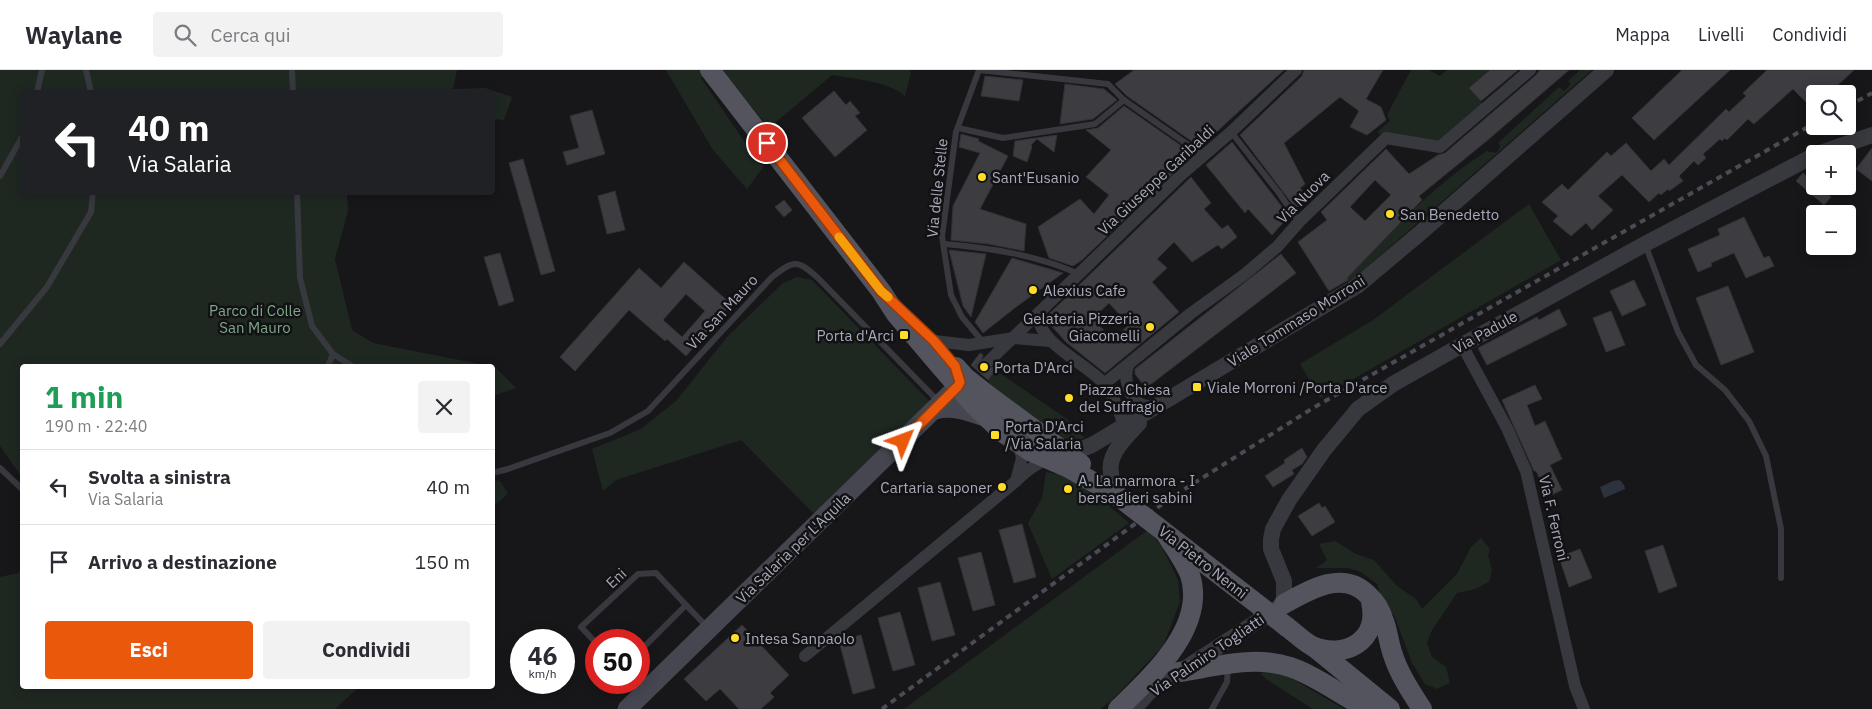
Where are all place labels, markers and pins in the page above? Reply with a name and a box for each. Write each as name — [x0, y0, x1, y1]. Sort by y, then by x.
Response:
pin — [746, 122, 788, 164]
place label: Sant'Eusanio — [992, 168, 1079, 187]
marker: Sant'Eusanio — [976, 171, 988, 183]
place label: San Benedetto — [1400, 205, 1499, 224]
marker: San Benedetto — [1384, 208, 1396, 220]
place label: Alexius Cafe — [1043, 281, 1126, 300]
marker: Alexius Cafe — [1027, 284, 1039, 296]
place label: Gelateria Pizzeria Giacomelli — [1023, 309, 1140, 345]
marker: Gelateria Pizzeria Giacomelli — [1144, 321, 1156, 333]
place label: Porta d'Arci — [817, 326, 894, 345]
marker: Porta d'Arci — [898, 329, 910, 341]
place label: Porta D'Arci — [994, 358, 1073, 377]
marker: Porta D'Arci — [978, 361, 990, 373]
place label: Viale Morroni /Porta D'arce — [1207, 378, 1387, 397]
place label: Piazza Chiesa del Suffragio — [1079, 380, 1170, 416]
marker: Viale Morroni /Porta D'arce — [1191, 381, 1203, 393]
marker: Piazza Chiesa del Suffragio — [1063, 392, 1075, 404]
place label: Porta D'Arci /Via Salaria — [1005, 417, 1084, 453]
marker: Porta D'Arci /Via Salaria — [989, 429, 1001, 441]
place label: A. La marmora - I bersaglieri sabini — [1078, 471, 1195, 507]
place label: Cartaria saponer — [880, 478, 992, 497]
marker: Cartaria saponer — [996, 481, 1008, 493]
marker: A. La marmora - I bersaglieri sabini — [1062, 483, 1074, 495]
place label: Intesa Sanpaolo — [745, 629, 855, 648]
marker: Intesa Sanpaolo — [729, 632, 741, 644]

